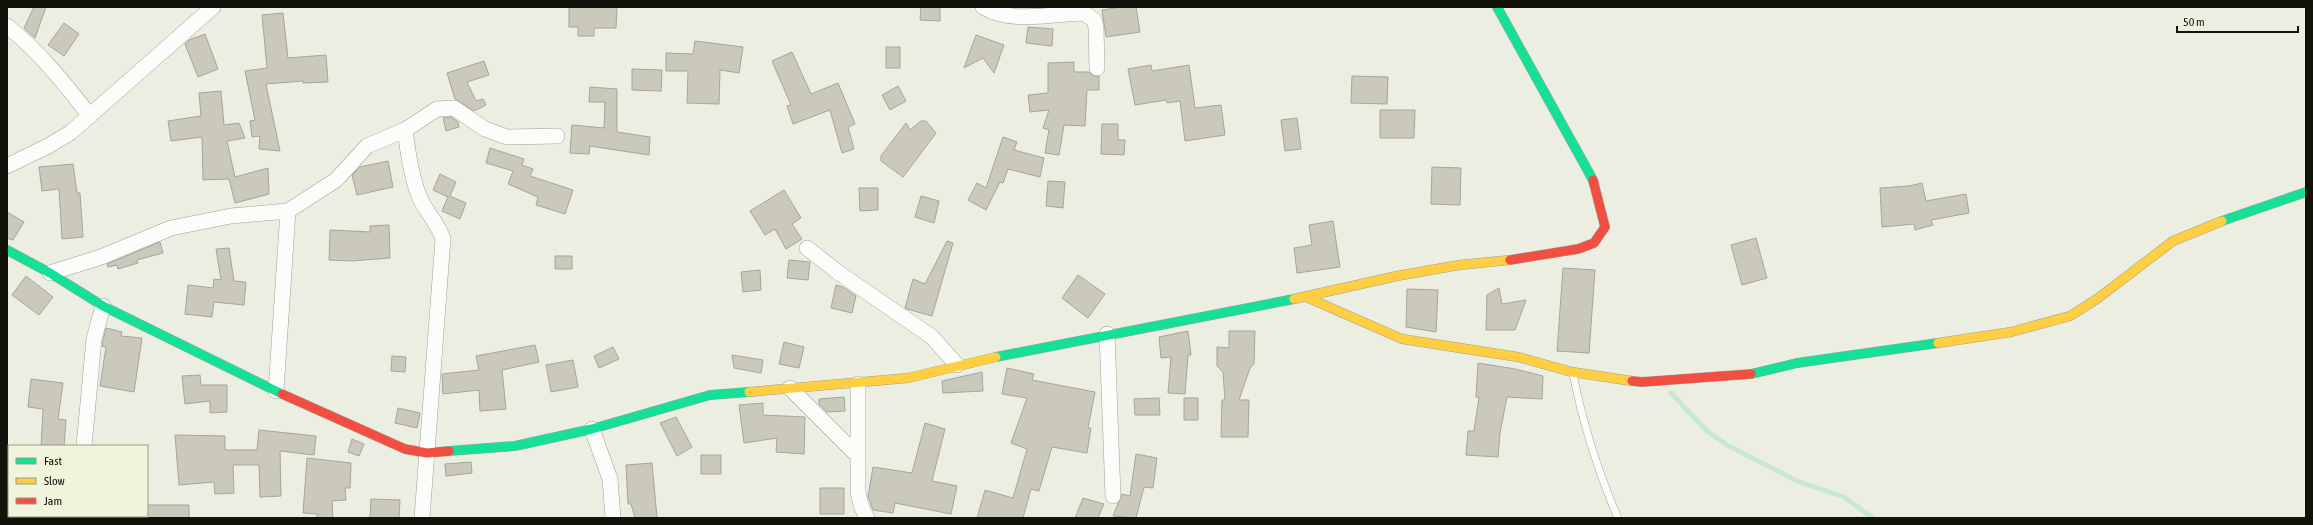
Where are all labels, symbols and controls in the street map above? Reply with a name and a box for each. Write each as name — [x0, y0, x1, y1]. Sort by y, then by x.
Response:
scale bar — [2177, 8, 2298, 34]
text: 50 m — [2183, 15, 2205, 29]
legend — [8, 445, 148, 517]
text: Fast — [44, 454, 62, 468]
text: Slow — [44, 474, 65, 488]
text: Jam — [44, 494, 62, 508]

